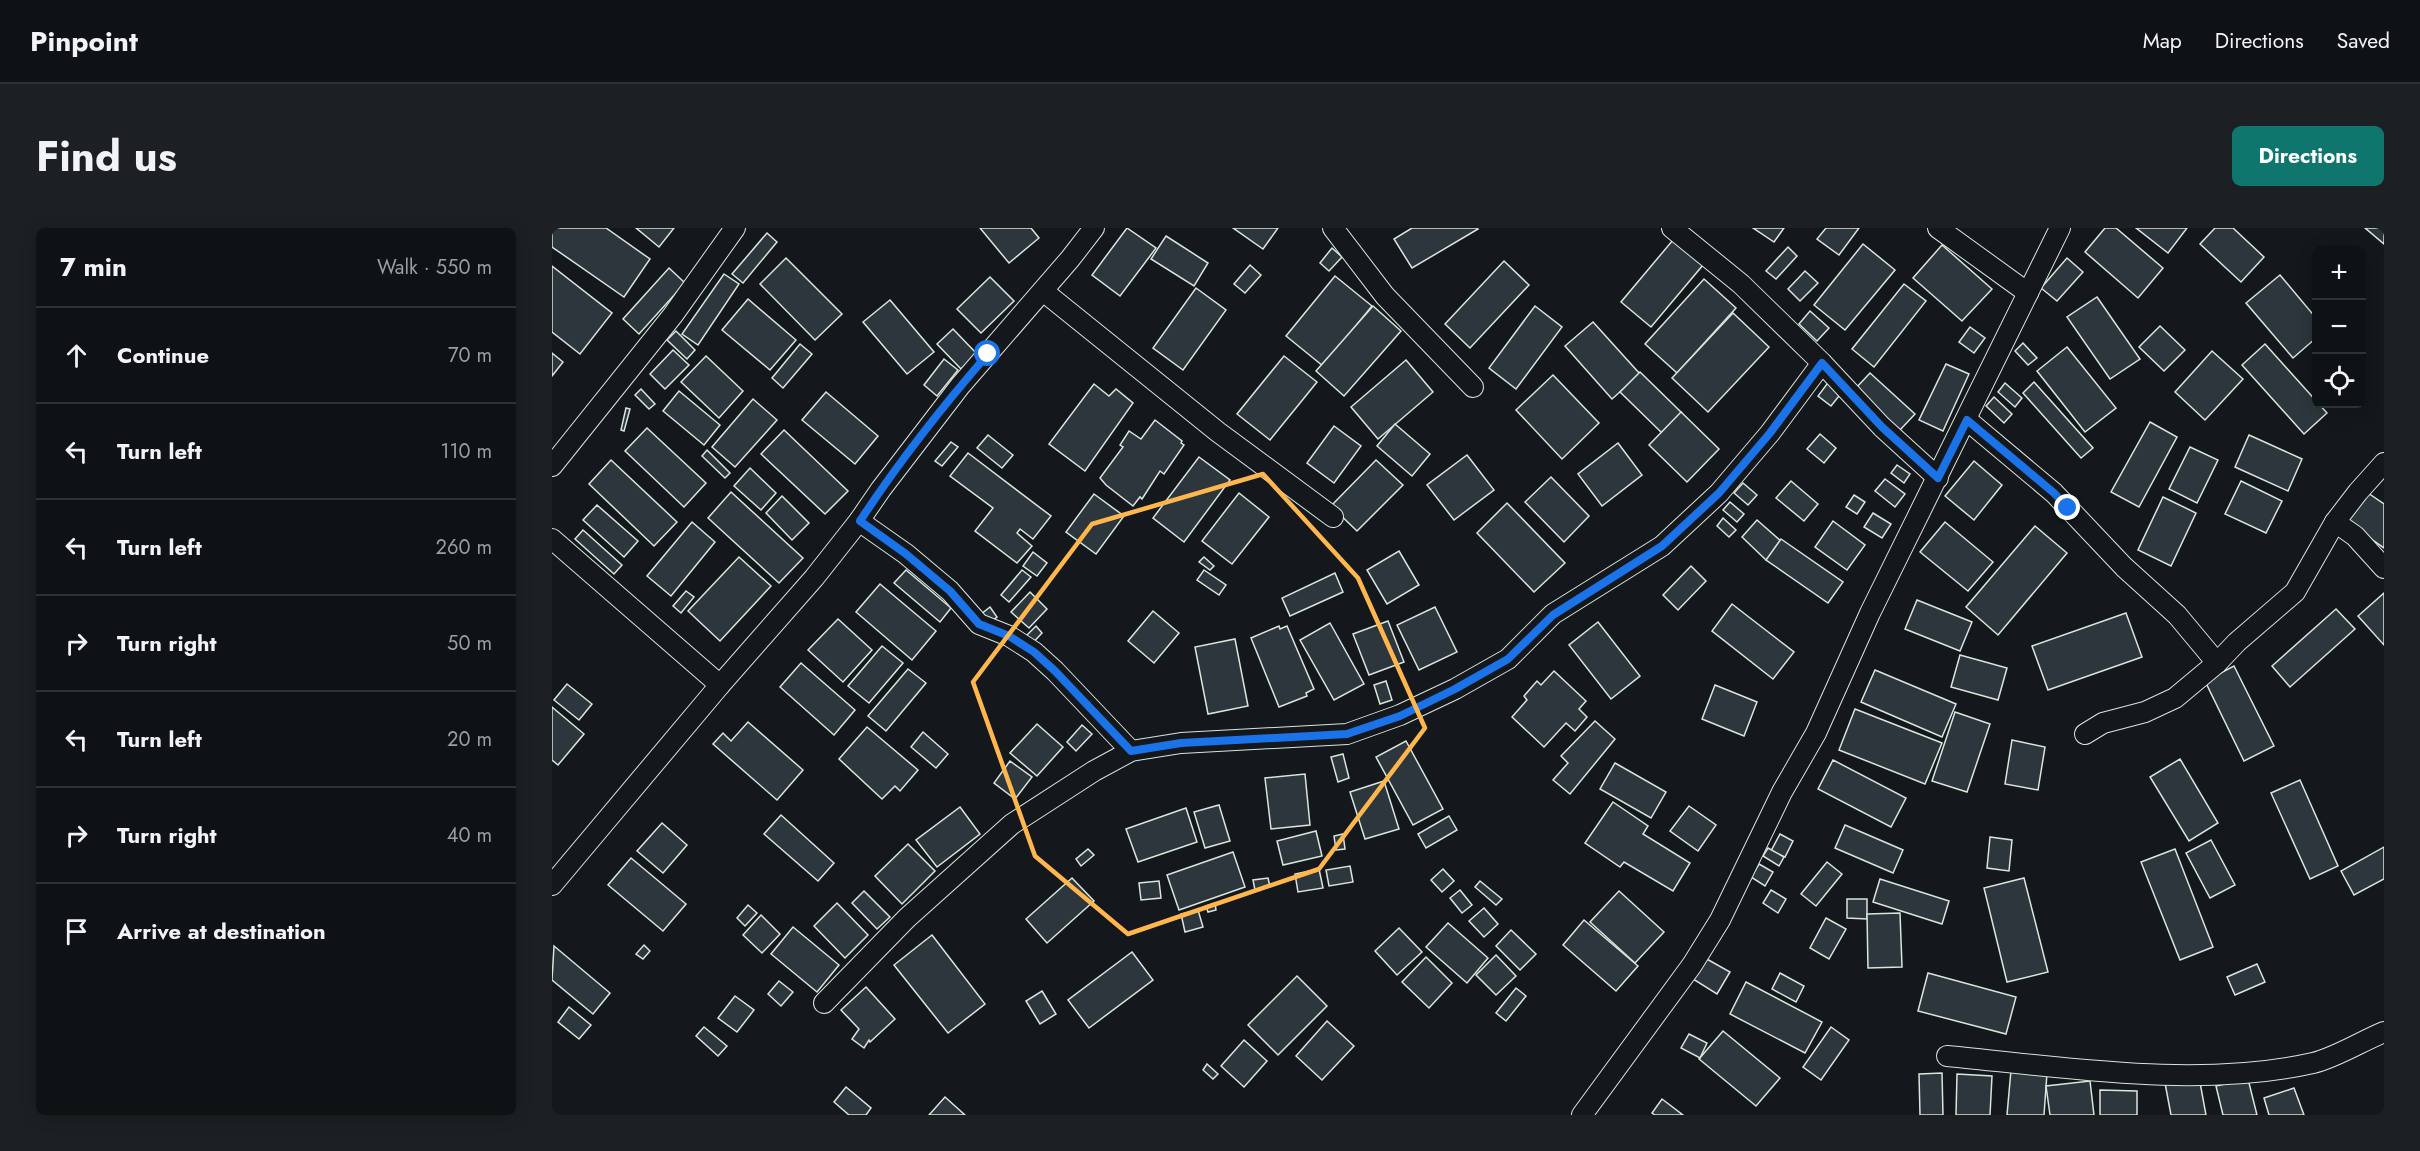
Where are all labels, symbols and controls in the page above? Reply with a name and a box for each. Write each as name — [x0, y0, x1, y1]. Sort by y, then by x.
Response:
text: Pinpoint — [30, 21, 138, 62]
text: Map — [2143, 26, 2182, 56]
text: Directions — [2215, 26, 2304, 56]
text: Saved — [2337, 26, 2390, 56]
text: Find us — [36, 126, 177, 187]
button: Directions — [2232, 126, 2384, 186]
map controls — [2312, 246, 2366, 408]
button: + — [2312, 246, 2366, 300]
text: 7 min — [60, 248, 127, 286]
text: Walk · 550 m — [377, 253, 492, 282]
button: − — [2312, 300, 2366, 354]
icon: ahead — [60, 339, 93, 372]
text: Continue — [117, 339, 209, 371]
route start — [974, 340, 1000, 366]
text: 70 m — [448, 341, 492, 370]
button: locate — [2312, 354, 2366, 408]
icon: left — [60, 435, 93, 468]
text: Turn left — [117, 435, 202, 467]
text: 110 m — [440, 437, 492, 466]
route end — [2054, 494, 2080, 520]
icon: left — [60, 531, 93, 564]
text: Turn left — [117, 531, 202, 563]
text: 260 m — [436, 533, 492, 562]
icon: right — [60, 627, 93, 660]
text: Turn right — [117, 627, 217, 659]
text: 50 m — [447, 629, 492, 658]
icon: left — [60, 723, 93, 756]
text: Turn left — [117, 723, 202, 755]
text: 20 m — [447, 725, 492, 754]
icon: right — [60, 819, 93, 852]
text: Turn right — [117, 819, 217, 851]
text: 40 m — [447, 821, 492, 850]
icon: arrive — [60, 915, 93, 948]
text: Arrive at destination — [117, 915, 326, 947]

